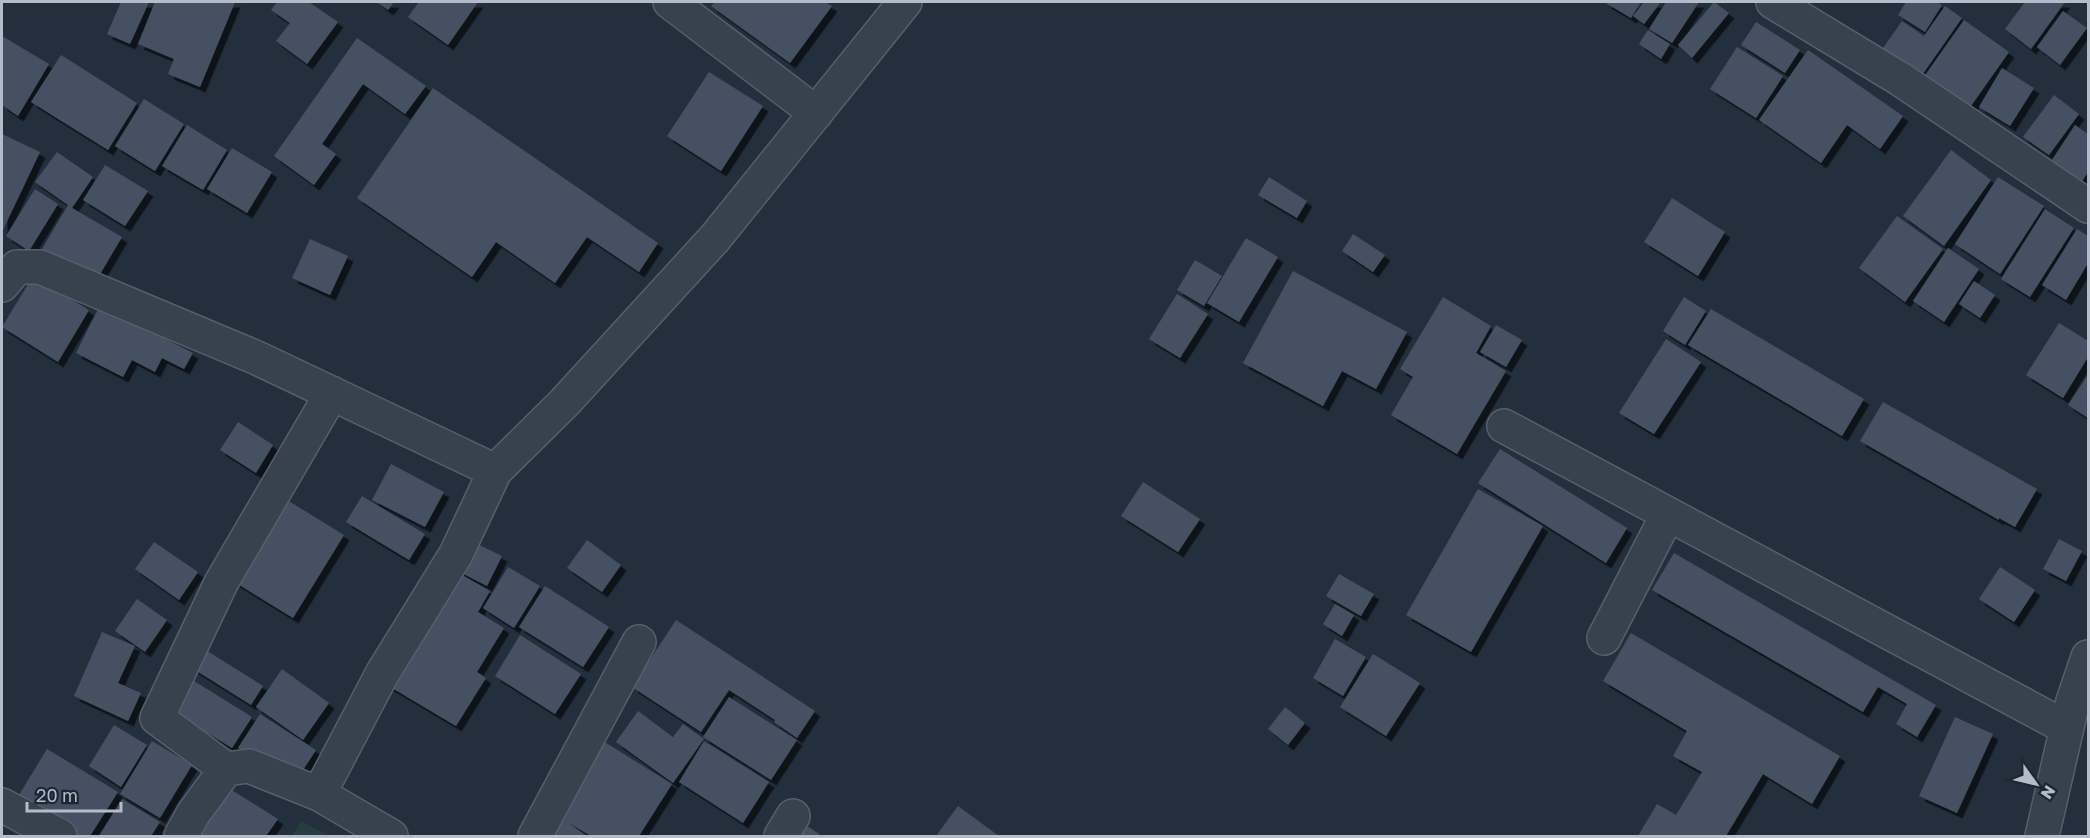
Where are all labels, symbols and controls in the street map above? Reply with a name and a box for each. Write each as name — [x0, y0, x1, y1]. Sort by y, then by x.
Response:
north arrow — [2006, 754, 2066, 814]
scale bar — [27, 775, 122, 813]
text: N — [2037, 782, 2060, 803]
text: 20 m — [36, 784, 78, 806]

